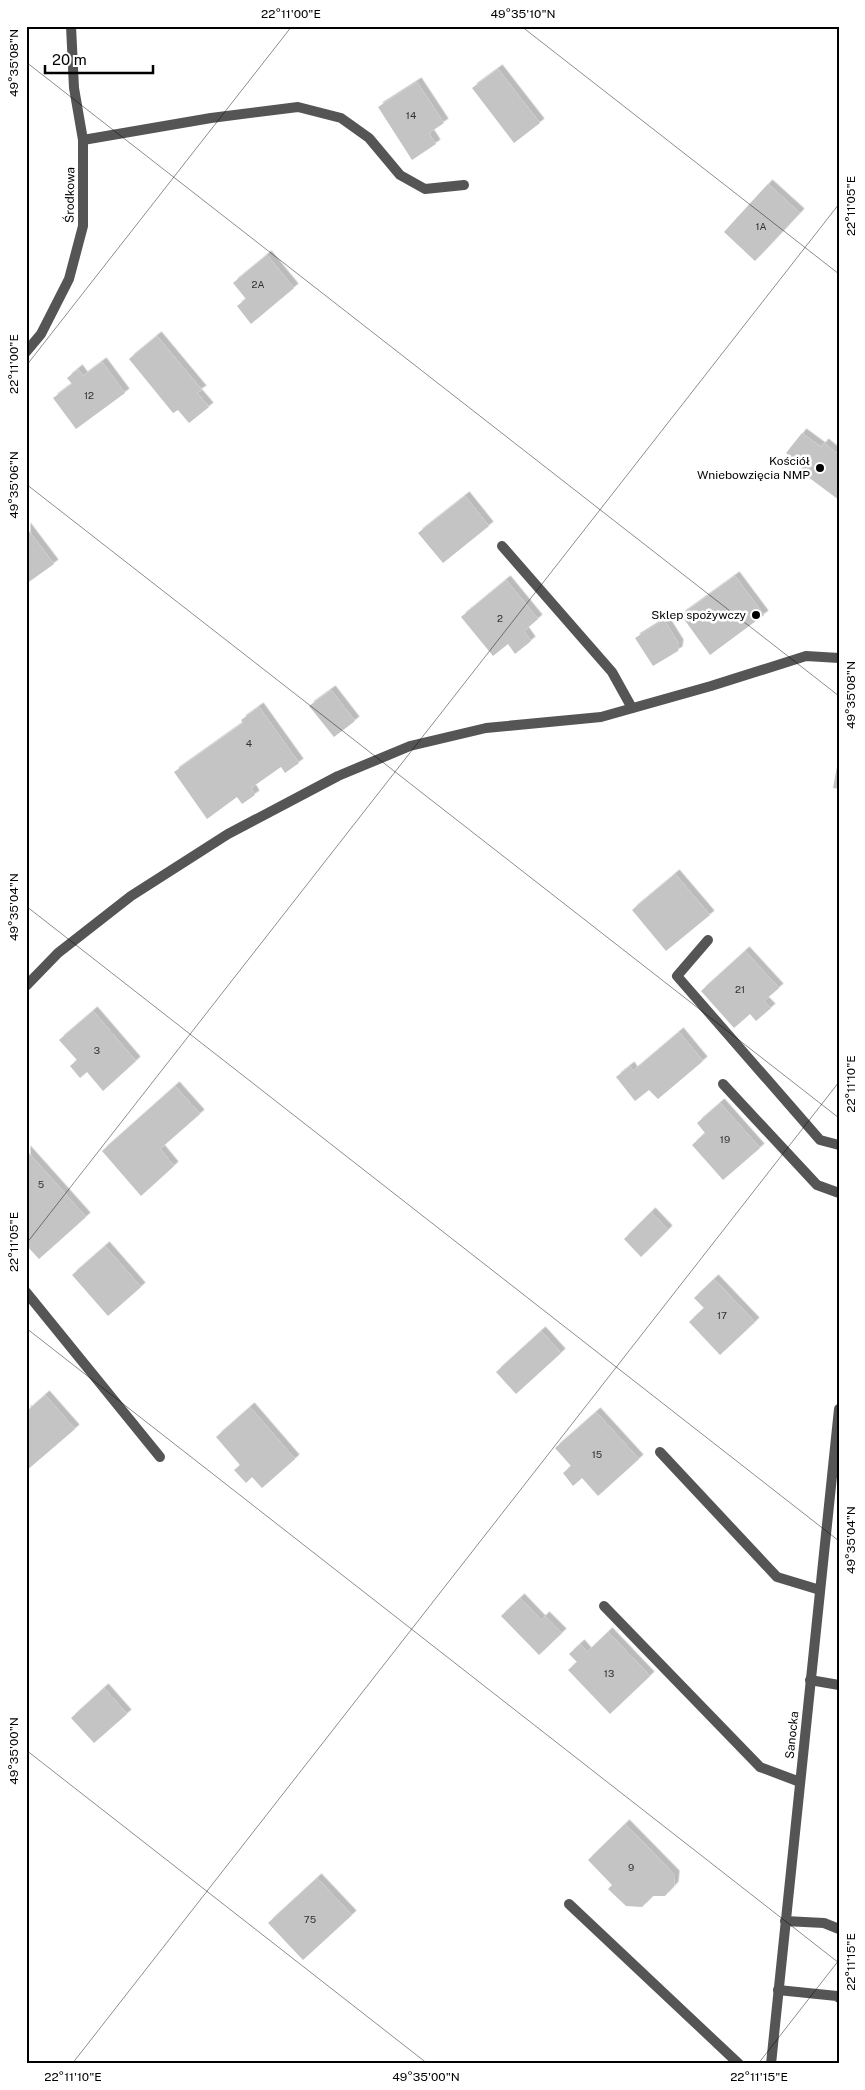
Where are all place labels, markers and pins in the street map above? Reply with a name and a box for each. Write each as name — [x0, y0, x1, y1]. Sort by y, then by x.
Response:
place label: Kościół Wniebowzięcia NMP — [697, 454, 810, 482]
marker: Kościół Wniebowzięcia NMP — [814, 462, 826, 474]
place label: Sklep spożywczy — [651, 608, 747, 622]
marker: Sklep spożywczy — [750, 609, 762, 621]

